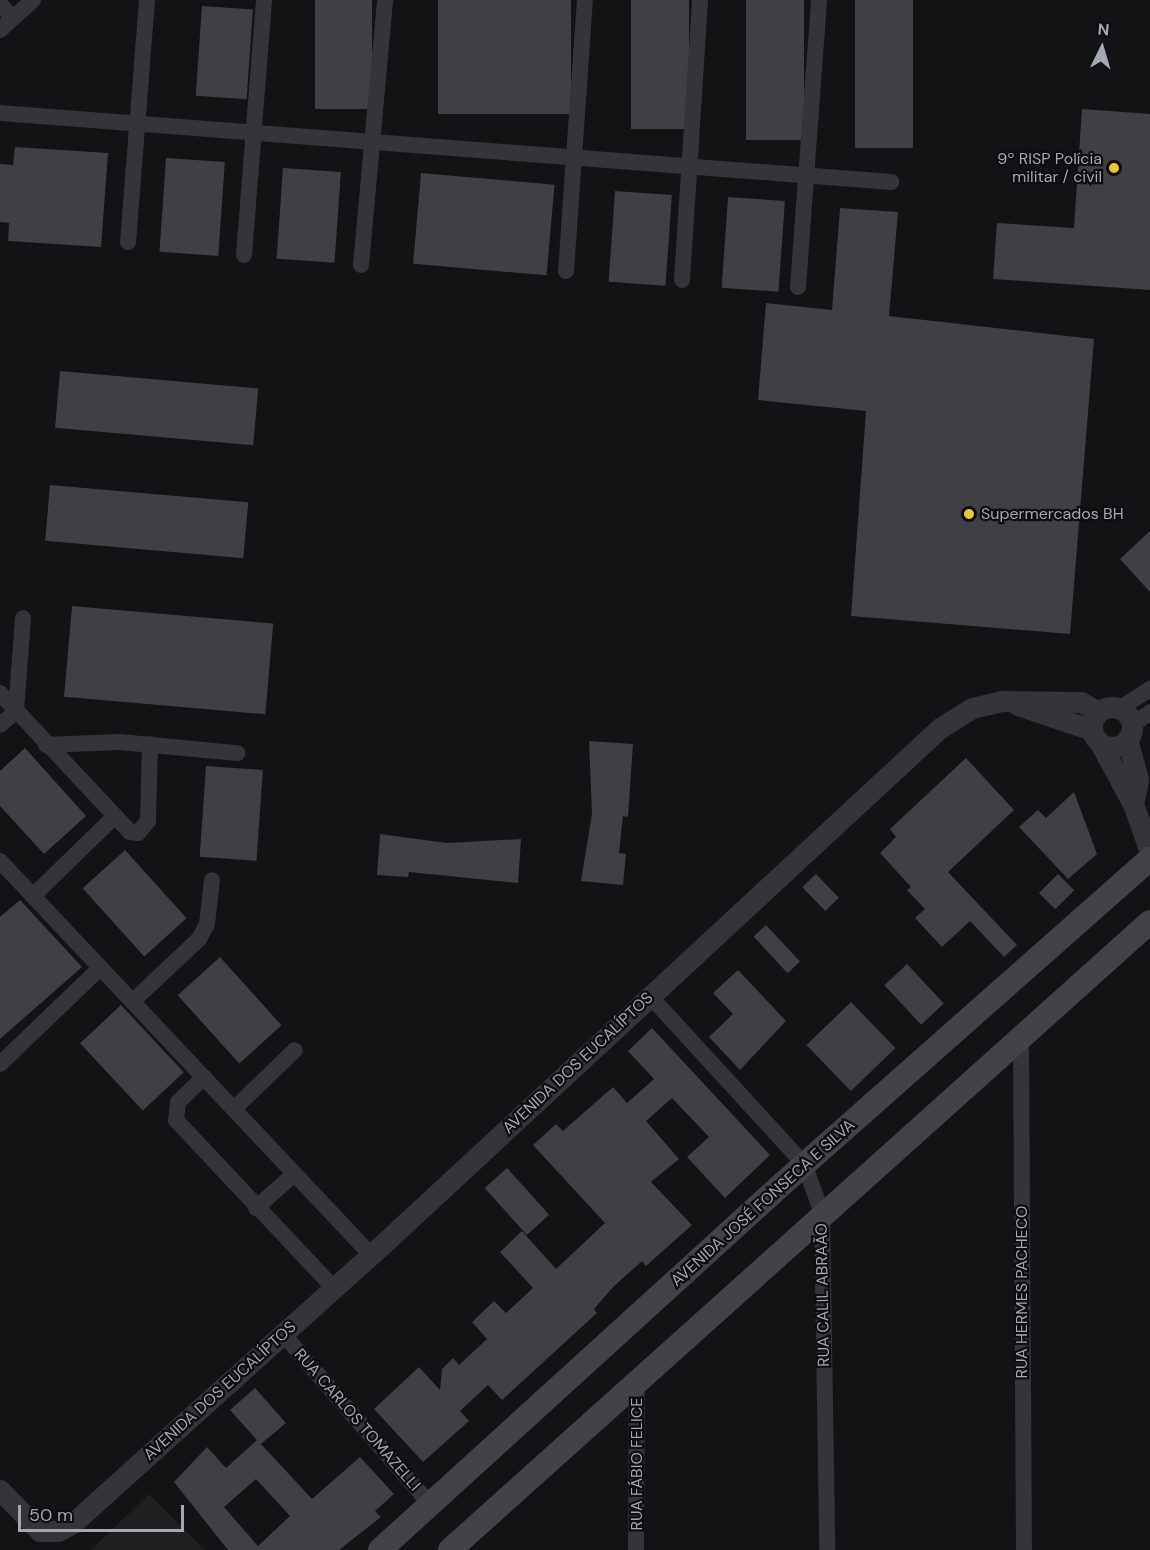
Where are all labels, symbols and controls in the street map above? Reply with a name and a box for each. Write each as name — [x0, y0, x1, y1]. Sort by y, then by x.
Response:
north arrow — [1072, 18, 1132, 78]
text: N — [1097, 19, 1110, 41]
place label: 9º RISP Polícia militar / civil — [997, 149, 1102, 187]
marker: 9º RISP Polícia militar / civil — [1107, 161, 1121, 175]
place label: Supermercados BH — [981, 504, 1124, 524]
marker: Supermercados BH — [962, 507, 976, 521]
street label: AVENIDA DOS EUCALÍPTOS — [499, 988, 657, 1138]
street label: AVENIDA JOSÉ FONSECA E SILVA — [667, 1115, 859, 1291]
street label: RUA HERMES PACHECO — [1012, 1206, 1032, 1378]
street label: RUA CALIL ABRAÃO — [812, 1223, 834, 1367]
street label: AVENIDA DOS EUCALÍPTOS — [140, 1317, 300, 1465]
street label: RUA CARLOS TOMAZELLI — [290, 1345, 424, 1495]
street label: RUA FÁBIO FELICE — [627, 1398, 647, 1530]
scale bar — [21, 1493, 188, 1531]
text: 50 m — [29, 1503, 73, 1527]

